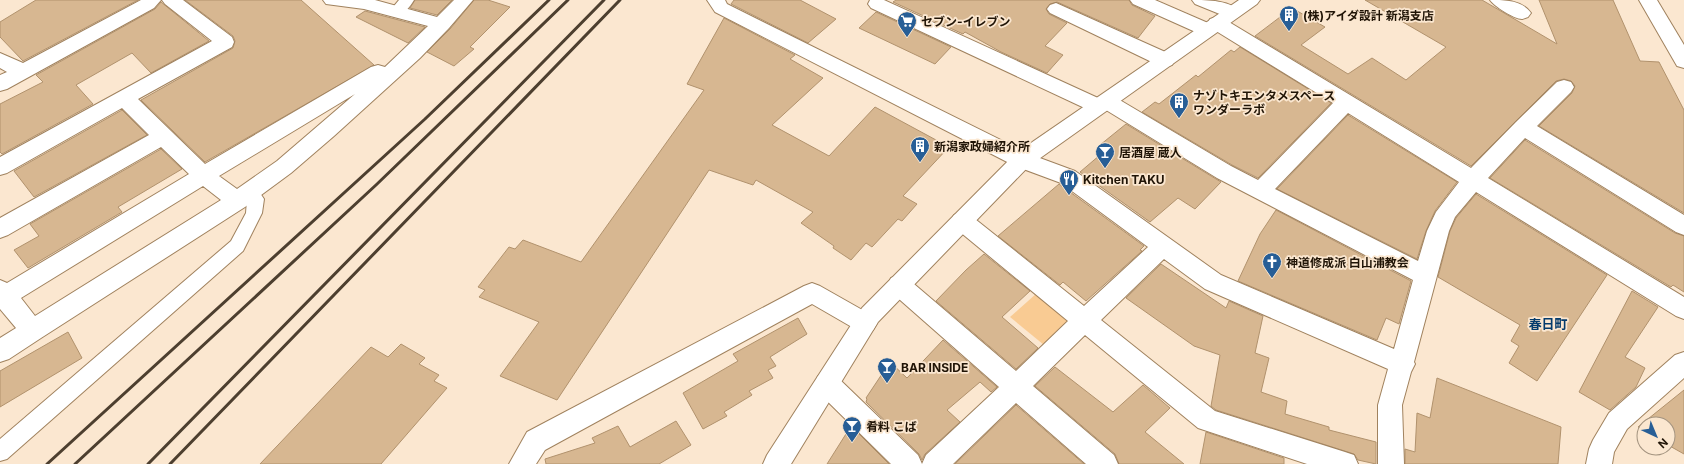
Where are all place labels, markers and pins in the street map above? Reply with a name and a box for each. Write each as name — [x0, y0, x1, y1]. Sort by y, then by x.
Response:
building icon: (株)アイダ設計 新潟支店 — [1278, 4, 1300, 32]
place label: (株)アイダ設計 新潟支店 — [1303, 8, 1434, 23]
supermarket icon: セブン-イレブン — [896, 10, 918, 38]
place label: セブン-イレブン — [921, 14, 1011, 29]
place label: ナゾトキエンタメスペース ワンダーラボ — [1193, 88, 1335, 117]
building icon: ナゾトキエンタメスペース ワンダーラボ — [1168, 91, 1190, 119]
building icon: 新潟家政婦紹介所 — [909, 135, 931, 163]
place label: 新潟家政婦紹介所 — [934, 139, 1030, 154]
bar icon: 居酒屋 蔵人 — [1094, 141, 1116, 169]
place label: 居酒屋 蔵人 — [1119, 145, 1182, 160]
restaurant icon: Kitchen TAKU — [1058, 168, 1080, 196]
place label: Kitchen TAKU — [1083, 172, 1165, 187]
church icon: 神道修成派 白山浦教会 — [1261, 251, 1283, 279]
place label: 神道修成派 白山浦教会 — [1286, 255, 1409, 270]
bar icon: BAR INSIDE — [876, 356, 898, 384]
place label: BAR INSIDE — [901, 360, 968, 375]
bar icon: 肴料 こば — [841, 415, 863, 443]
place label: 肴料 こば — [866, 419, 917, 434]

